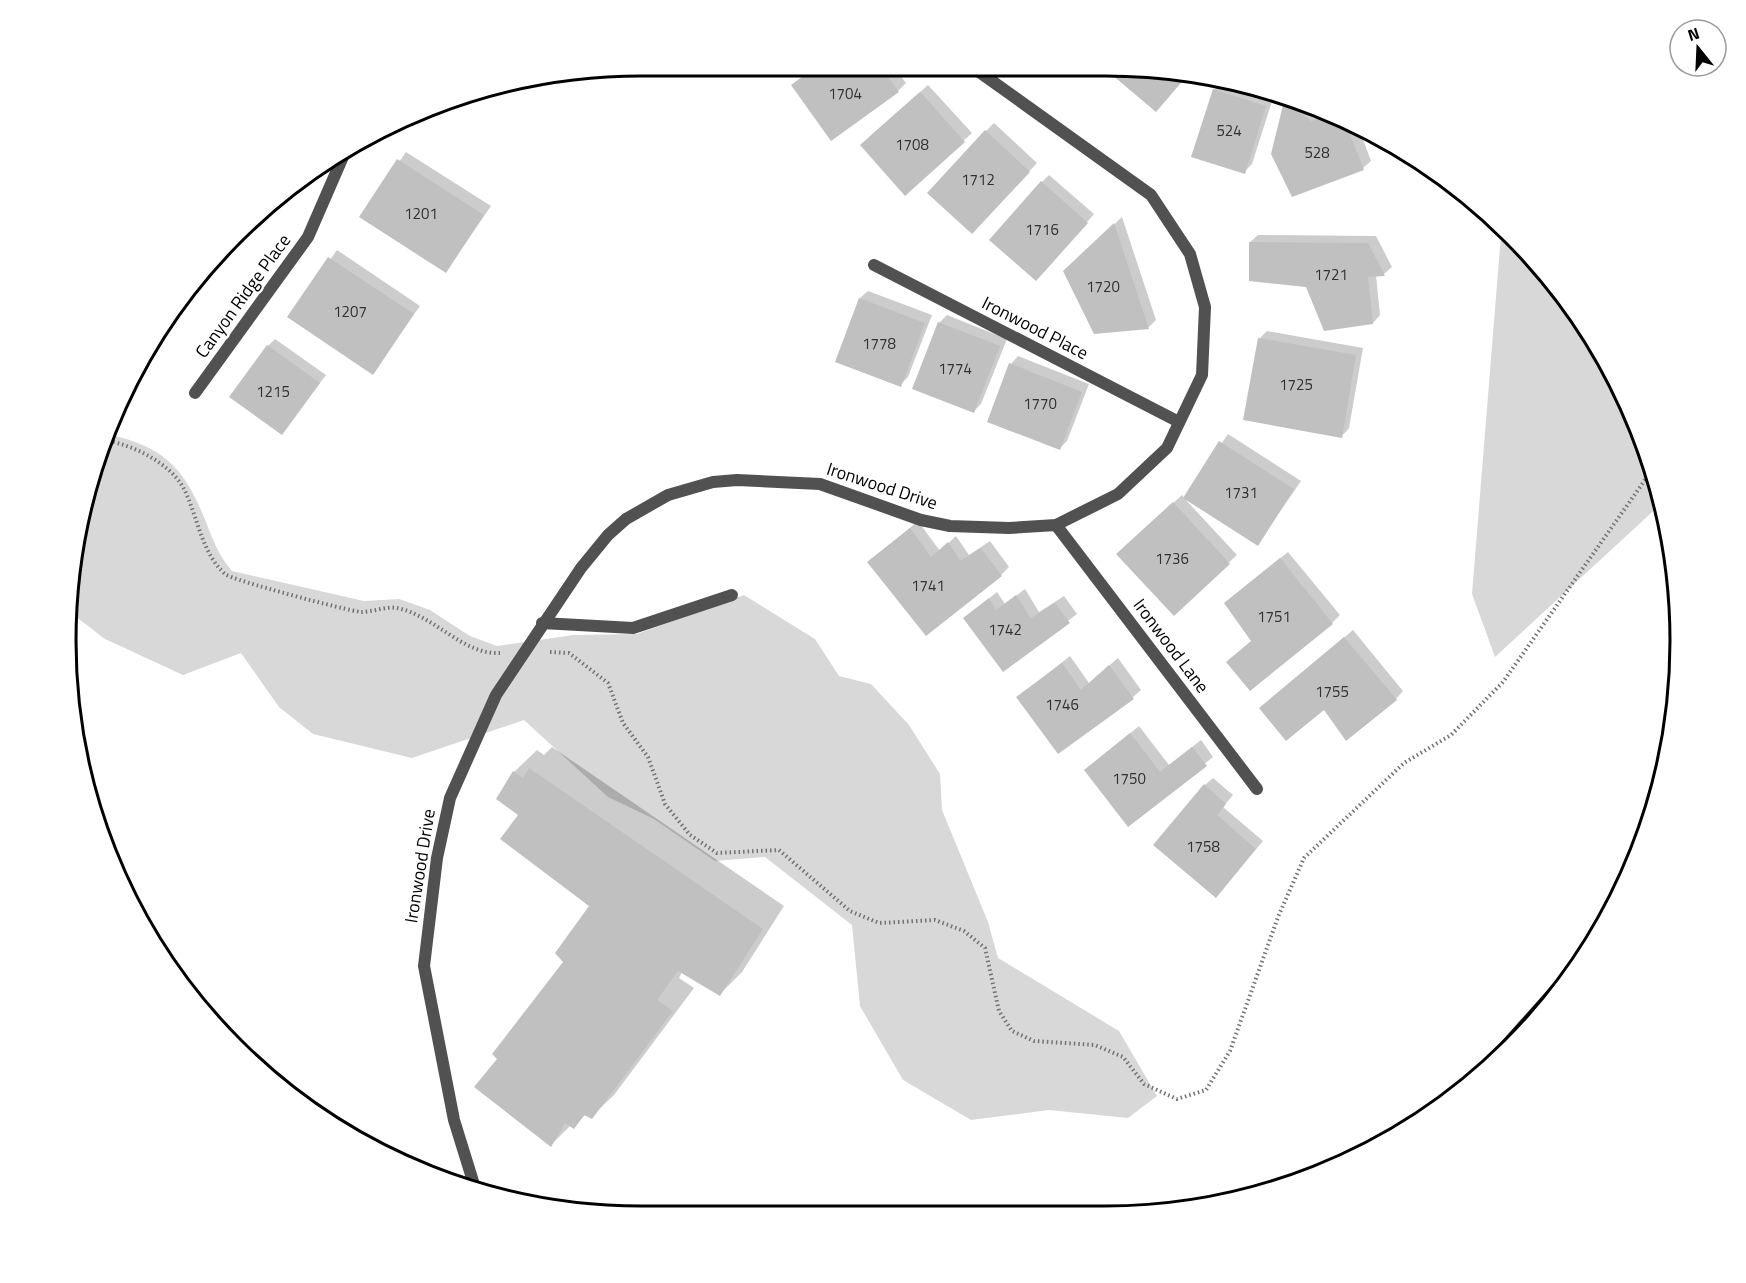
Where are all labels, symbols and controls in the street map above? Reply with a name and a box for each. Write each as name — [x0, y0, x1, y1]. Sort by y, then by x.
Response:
north arrow — [1668, 18, 1728, 78]
text: N — [1684, 21, 1702, 47]
house number: 1704 — [828, 82, 862, 105]
house number: 524 — [1216, 119, 1242, 142]
house number: 1708 — [895, 133, 929, 156]
house number: 528 — [1304, 141, 1330, 164]
house number: 1712 — [961, 168, 995, 191]
house number: 1201 — [404, 202, 438, 225]
house number: 1716 — [1025, 218, 1059, 241]
street label: Canyon Ridge Place — [188, 228, 297, 363]
house number: 1721 — [1314, 263, 1348, 286]
house number: 1720 — [1086, 275, 1120, 298]
street label: Ironwood Place — [977, 289, 1093, 366]
house number: 1207 — [333, 300, 367, 323]
house number: 1778 — [862, 332, 896, 355]
house number: 1774 — [938, 357, 972, 380]
house number: 1725 — [1279, 373, 1313, 396]
house number: 1215 — [256, 380, 290, 403]
house number: 1770 — [1023, 392, 1057, 415]
street label: Ironwood Drive — [823, 455, 941, 516]
house number: 1731 — [1224, 481, 1258, 504]
house number: 1736 — [1155, 547, 1189, 570]
house number: 1741 — [911, 574, 945, 597]
street label: Ironwood Lane — [1127, 593, 1216, 699]
house number: 1751 — [1257, 605, 1291, 628]
house number: 1742 — [988, 618, 1022, 641]
house number: 1755 — [1315, 680, 1349, 703]
house number: 1746 — [1045, 693, 1079, 716]
house number: 1750 — [1112, 767, 1146, 790]
street label: Ironwood Drive — [397, 807, 442, 925]
house number: 1758 — [1186, 835, 1220, 858]

